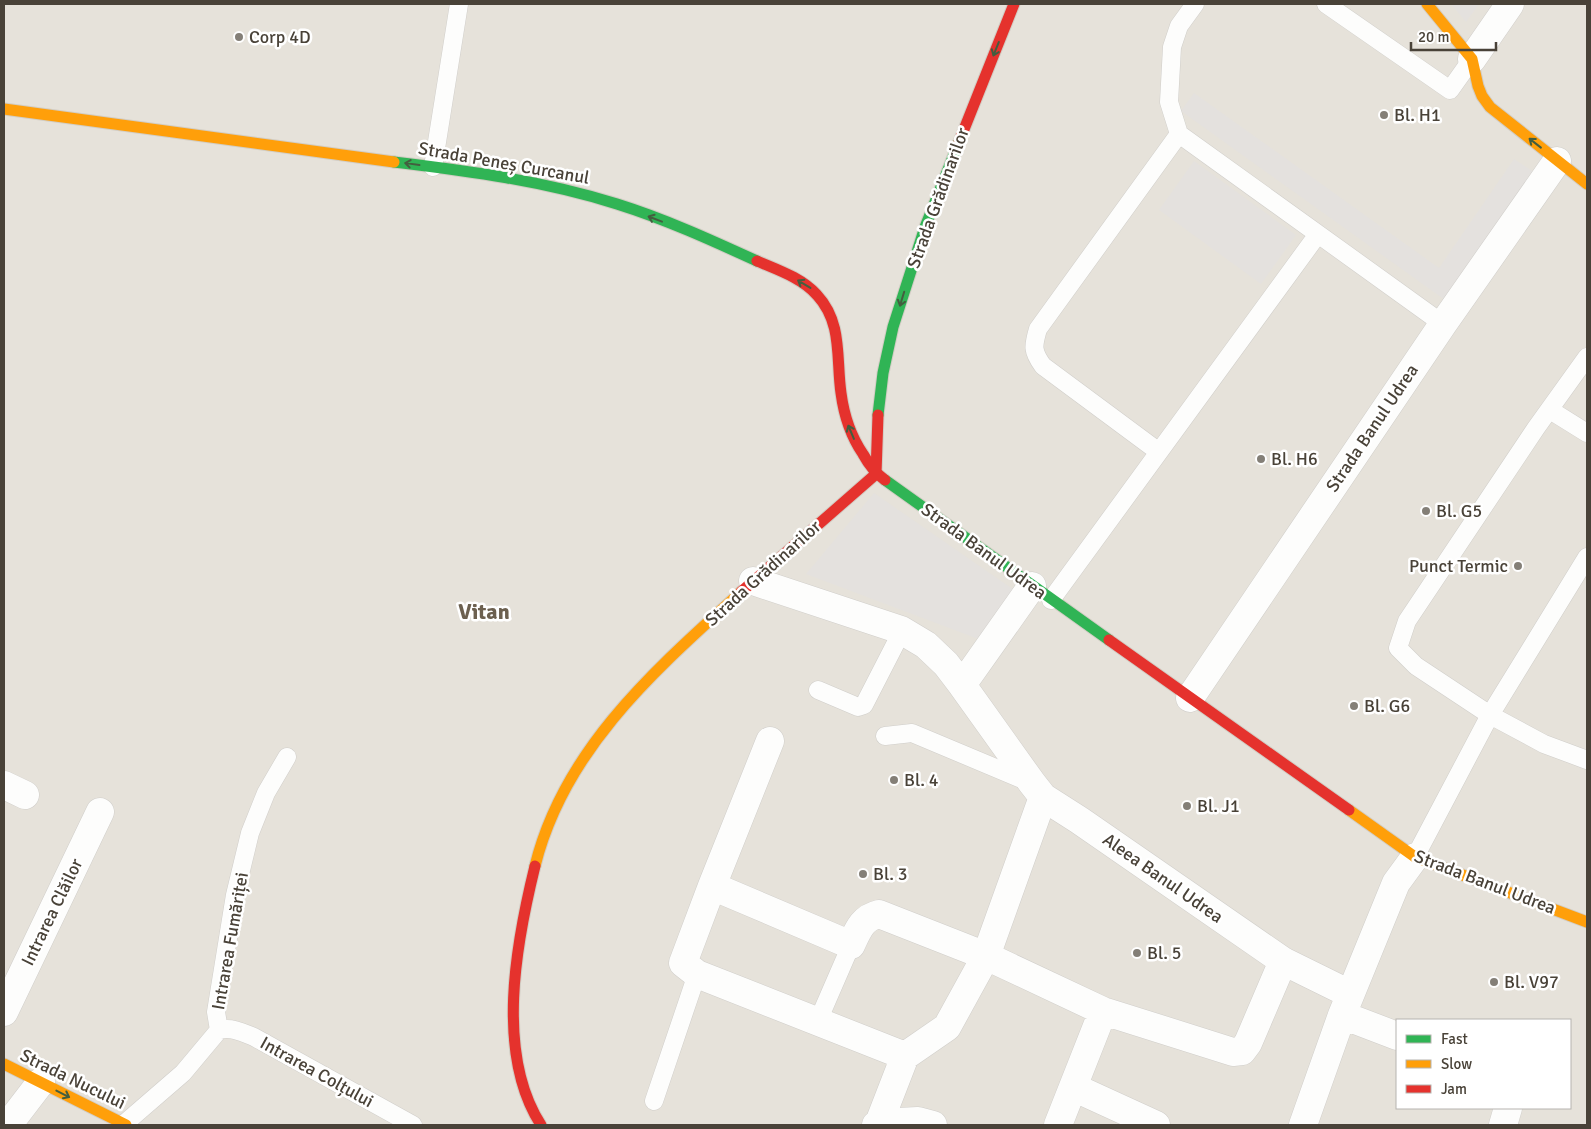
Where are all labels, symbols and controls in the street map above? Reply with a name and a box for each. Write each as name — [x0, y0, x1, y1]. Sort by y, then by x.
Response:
scale bar — [1411, 20, 1496, 52]
place label: Corp 4D — [249, 26, 311, 48]
text: 20 m — [1418, 28, 1449, 46]
marker: Corp 4D — [233, 31, 245, 43]
one-way arrow — [991, 41, 1000, 56]
place label: Bl. H1 — [1394, 104, 1441, 126]
marker: Bl. H1 — [1378, 109, 1390, 121]
street label: Strada Grădinarilor — [902, 124, 974, 271]
street label: Strada Peneș Curcanul — [417, 137, 591, 189]
one-way arrow — [1529, 138, 1542, 149]
one-way arrow — [404, 159, 420, 169]
one-way arrow — [648, 214, 664, 223]
one-way arrow — [798, 278, 812, 288]
one-way arrow — [896, 291, 906, 307]
street label: Strada Banul Udrea — [1321, 360, 1423, 496]
one-way arrow — [845, 425, 855, 440]
place label: Bl. H6 — [1271, 448, 1318, 470]
marker: Bl. H6 — [1255, 453, 1267, 465]
street label: Strada Banul Udrea — [917, 498, 1051, 604]
place label: Bl. G5 — [1436, 500, 1482, 522]
marker: Bl. G5 — [1420, 505, 1432, 517]
street label: Strada Grădinarilor — [701, 515, 826, 631]
place label: Punct Termic — [1409, 555, 1508, 577]
marker: Punct Termic — [1512, 560, 1524, 572]
district label: Vitan — [458, 598, 510, 625]
place label: Bl. G6 — [1364, 695, 1410, 717]
marker: Bl. G6 — [1348, 700, 1360, 712]
place label: Bl. 4 — [904, 769, 939, 791]
marker: Bl. 4 — [888, 774, 900, 786]
place label: Bl. J1 — [1197, 795, 1240, 817]
marker: Bl. J1 — [1181, 800, 1193, 812]
street label: Aleea Banul Udrea — [1099, 828, 1227, 928]
street label: Strada Banul Udrea — [1411, 845, 1559, 919]
street label: Intrarea Clăilor — [17, 854, 88, 969]
place label: Bl. 3 — [873, 863, 908, 885]
marker: Bl. 3 — [857, 868, 869, 880]
street label: Intrarea Fumăriței — [207, 870, 253, 1012]
place label: Bl. 5 — [1147, 942, 1182, 964]
marker: Bl. 5 — [1131, 947, 1143, 959]
place label: Bl. V97 — [1504, 971, 1559, 993]
marker: Bl. V97 — [1488, 976, 1500, 988]
legend — [1396, 1019, 1571, 1109]
text: Fast — [1441, 1030, 1468, 1048]
street label: Intrarea Colțului — [256, 1032, 378, 1112]
street label: Strada Nucului — [17, 1044, 129, 1114]
text: Slow — [1441, 1055, 1472, 1073]
text: Jam — [1441, 1080, 1467, 1098]
one-way arrow — [55, 1089, 70, 1099]

